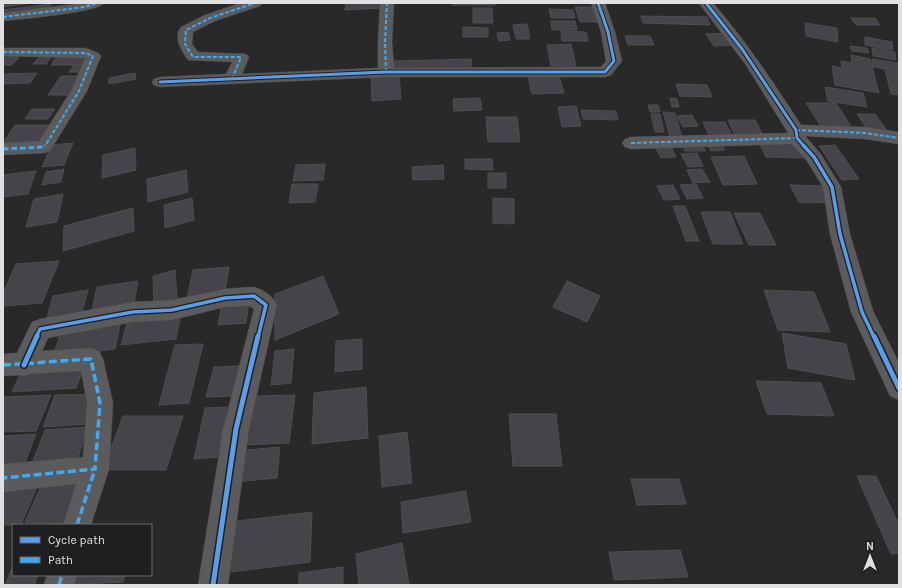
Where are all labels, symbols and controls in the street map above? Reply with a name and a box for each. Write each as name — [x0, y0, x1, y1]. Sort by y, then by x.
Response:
legend — [12, 524, 152, 576]
text: Cycle path — [48, 533, 105, 547]
north arrow — [850, 536, 890, 576]
text: N — [866, 540, 874, 553]
text: Path — [48, 553, 73, 567]

